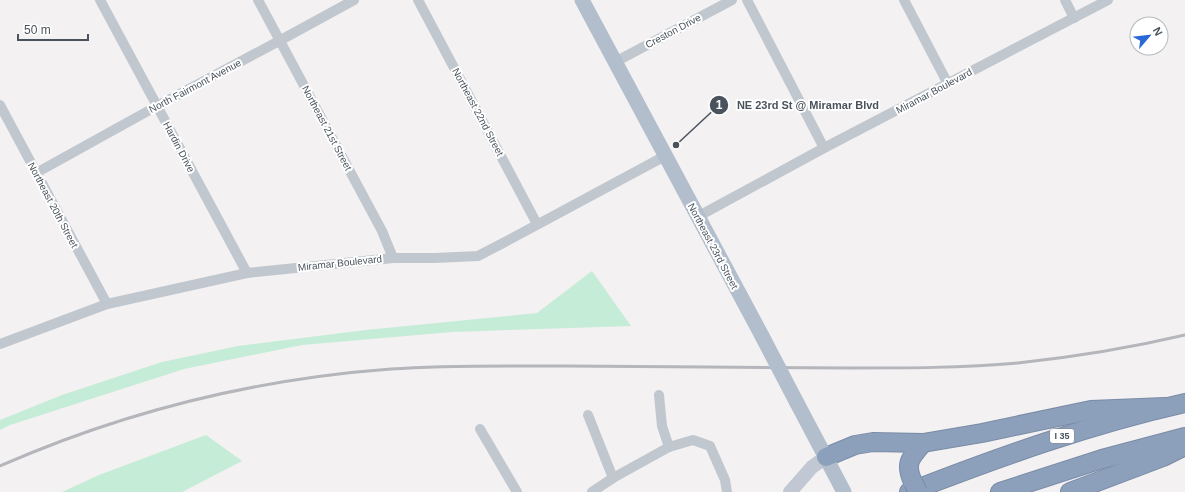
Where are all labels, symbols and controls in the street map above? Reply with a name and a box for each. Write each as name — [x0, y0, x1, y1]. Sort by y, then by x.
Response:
street label: Creston Drive — [643, 12, 703, 50]
scale bar — [18, 16, 88, 42]
north arrow — [1129, 16, 1169, 56]
text: 50 m — [24, 23, 51, 37]
text: N — [1151, 25, 1165, 38]
street label: North Fairmont Avenue — [147, 57, 243, 115]
street label: Northeast 22nd Street — [450, 66, 506, 158]
street label: Miramar Boulevard — [894, 66, 974, 116]
street label: Northeast 21st Street — [300, 84, 354, 172]
callout: NE 23rd St @ Miramar Blvd — [709, 93, 887, 116]
text: 1 — [716, 98, 723, 112]
text: NE 23rd St @ Miramar Blvd — [737, 99, 879, 111]
street label: Hardin Drive — [161, 120, 197, 174]
street label: Northeast 20th Street — [26, 160, 80, 250]
street label: Northeast 23rd Street — [686, 201, 740, 291]
street label: Miramar Boulevard — [297, 253, 383, 273]
road number: I 35 — [1050, 429, 1074, 443]

